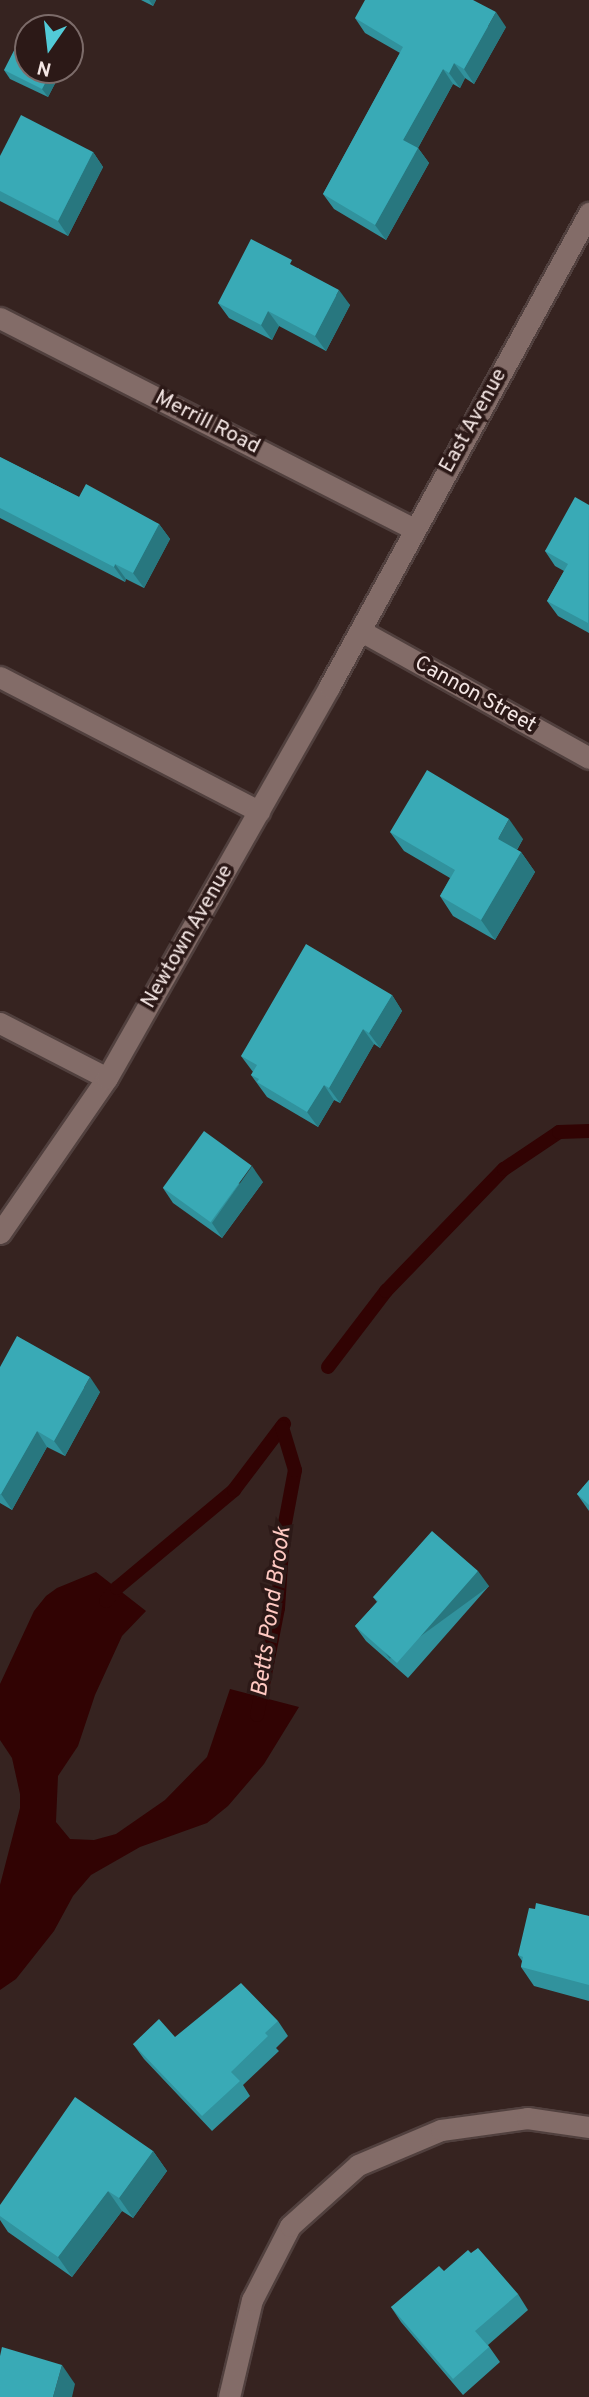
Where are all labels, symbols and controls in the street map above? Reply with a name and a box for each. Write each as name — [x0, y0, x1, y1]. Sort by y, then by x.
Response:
north arrow — [14, 14, 84, 84]
text: N — [35, 54, 54, 81]
street label: East Avenue — [435, 364, 513, 478]
street label: Merrill Road — [150, 386, 264, 460]
street label: Cannon Street — [410, 651, 540, 739]
street label: Newtown Avenue — [136, 860, 240, 1014]
water label: Betts Pond Brook — [247, 1525, 299, 1699]

